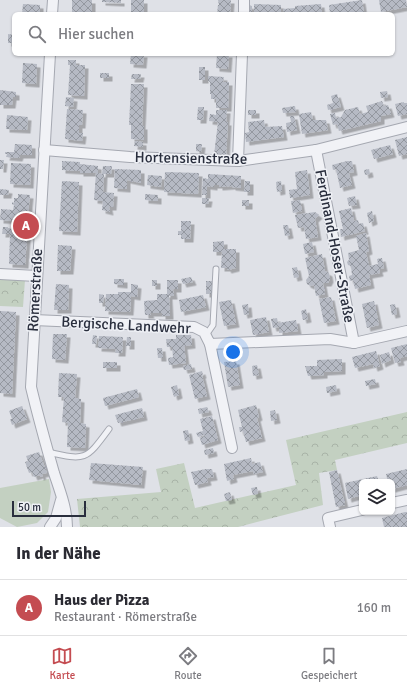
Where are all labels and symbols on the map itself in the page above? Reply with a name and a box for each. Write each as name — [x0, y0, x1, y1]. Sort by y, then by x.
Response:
street label: Hortensienstraße — [135, 148, 247, 168]
street label: Ferdinand-Hoser-Straße — [311, 168, 359, 324]
pin: A — [13, 211, 39, 241]
street label: Römerstraße — [24, 248, 46, 332]
street label: Bergische Landwehr — [61, 313, 192, 337]
your location — [223, 342, 243, 362]
scale bar — [12, 499, 86, 518]

